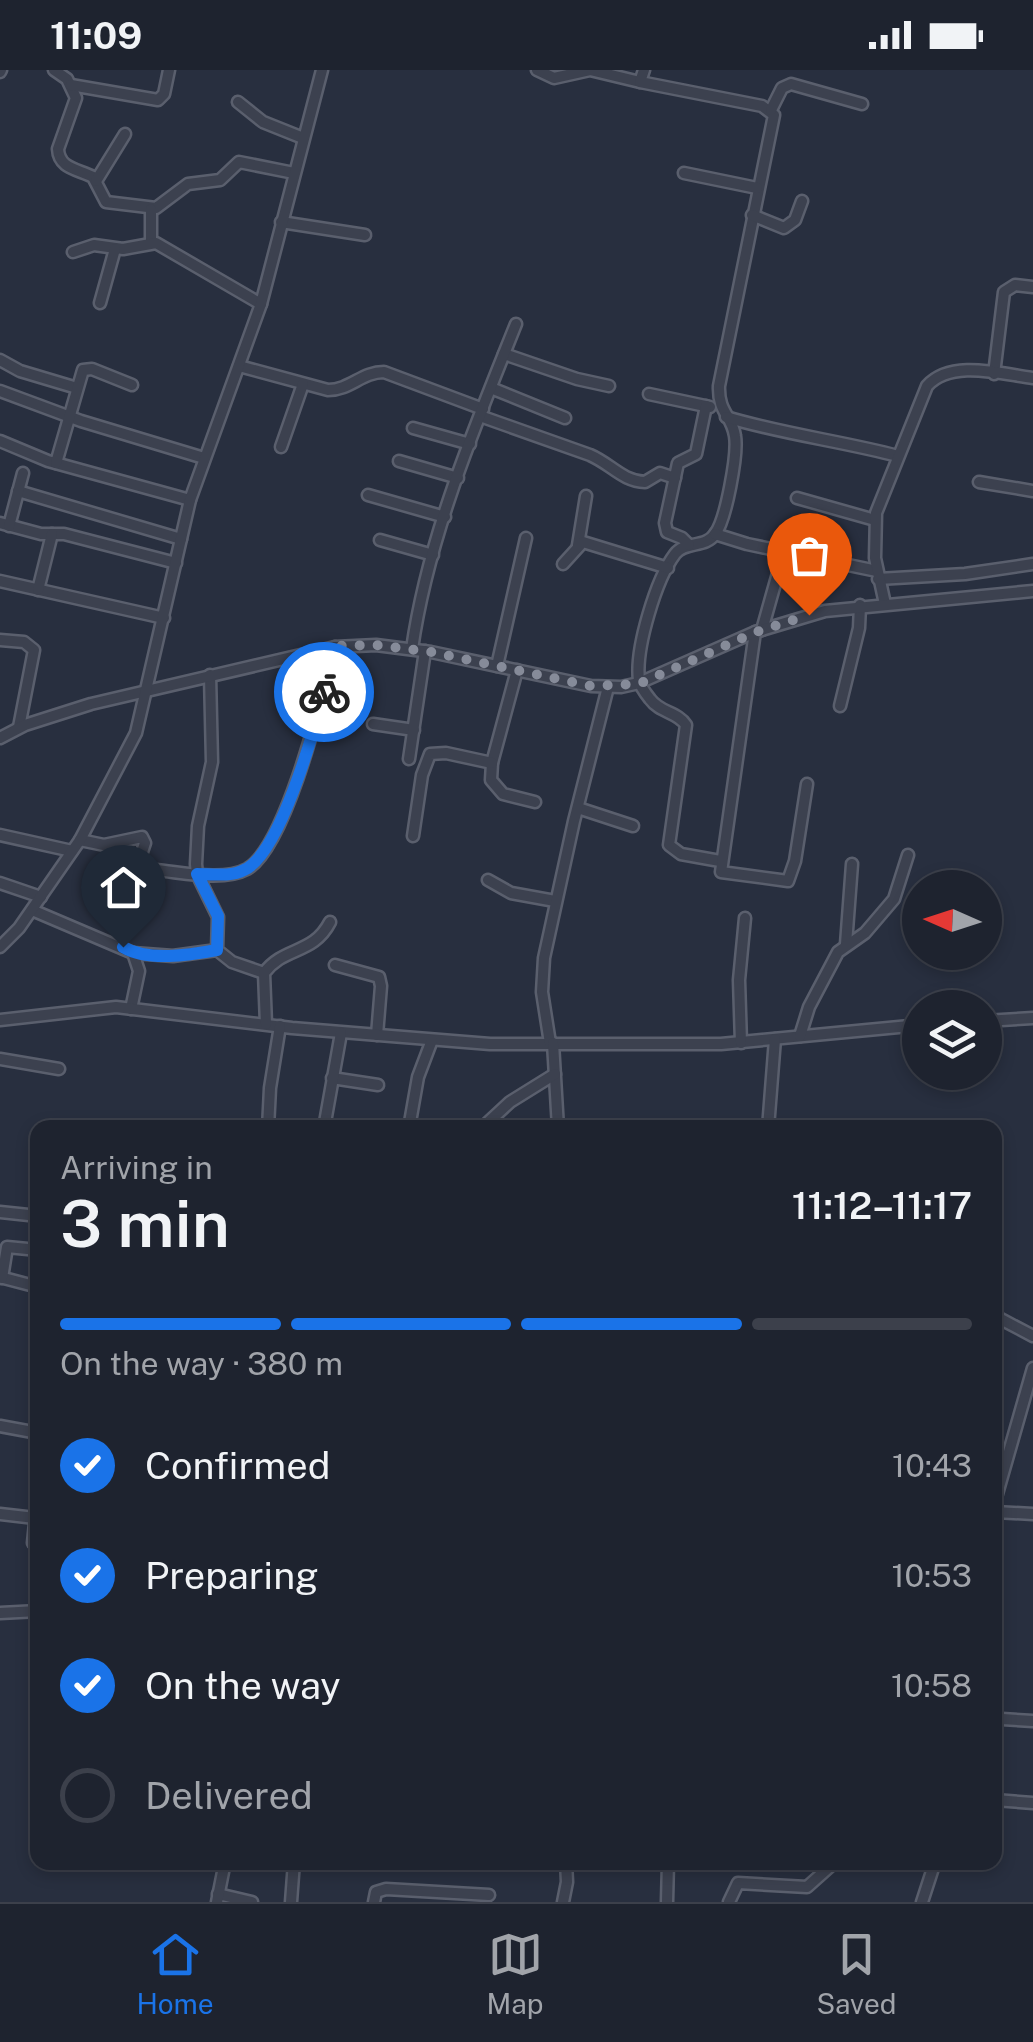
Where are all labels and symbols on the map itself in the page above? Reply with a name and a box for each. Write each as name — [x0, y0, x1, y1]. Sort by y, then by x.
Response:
pin — [767, 513, 852, 616]
courier — [274, 642, 374, 742]
pin — [81, 845, 166, 948]
north arrow — [902, 870, 1002, 970]

